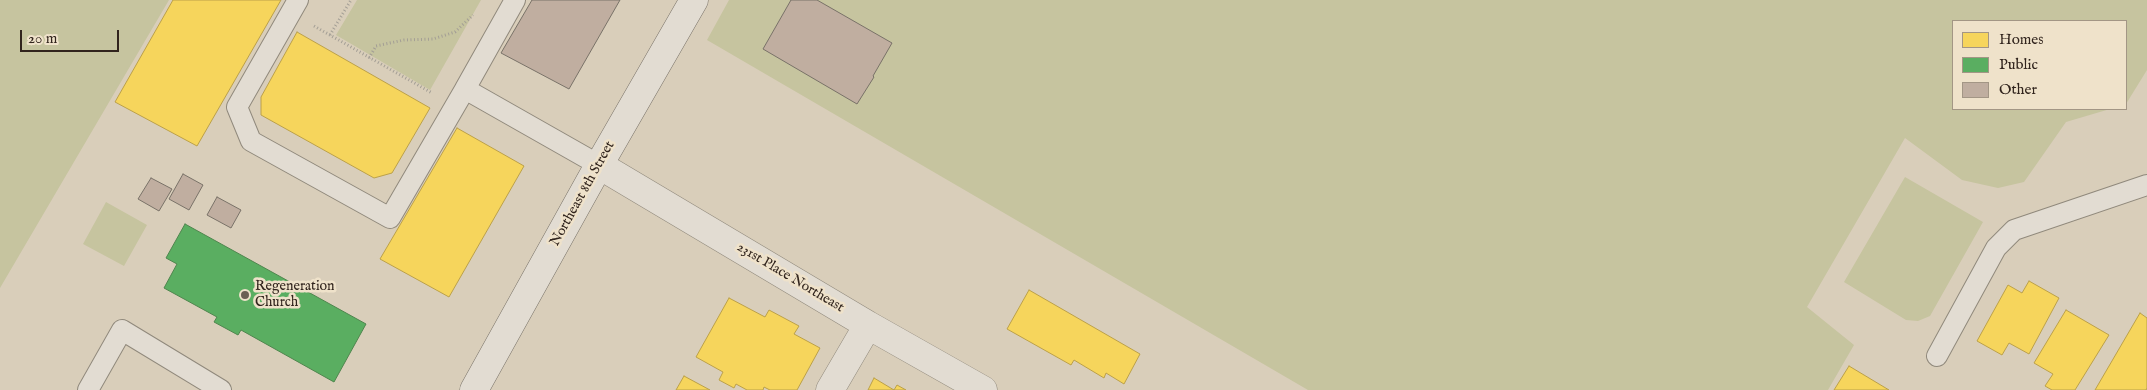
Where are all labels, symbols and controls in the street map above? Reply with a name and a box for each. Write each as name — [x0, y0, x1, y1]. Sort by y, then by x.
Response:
scale bar — [22, 20, 121, 52]
legend — [1952, 20, 2127, 110]
text: 20 m — [28, 29, 57, 48]
text: Homes — [1999, 30, 2043, 49]
text: Public — [1999, 55, 2038, 74]
text: Other — [1999, 80, 2037, 99]
street label: Northeast 8th Street — [547, 139, 619, 249]
street label: 231st Place Northeast — [733, 239, 847, 317]
place label: Regeneration Church — [255, 279, 335, 312]
marker: Regeneration Church — [239, 289, 251, 301]

